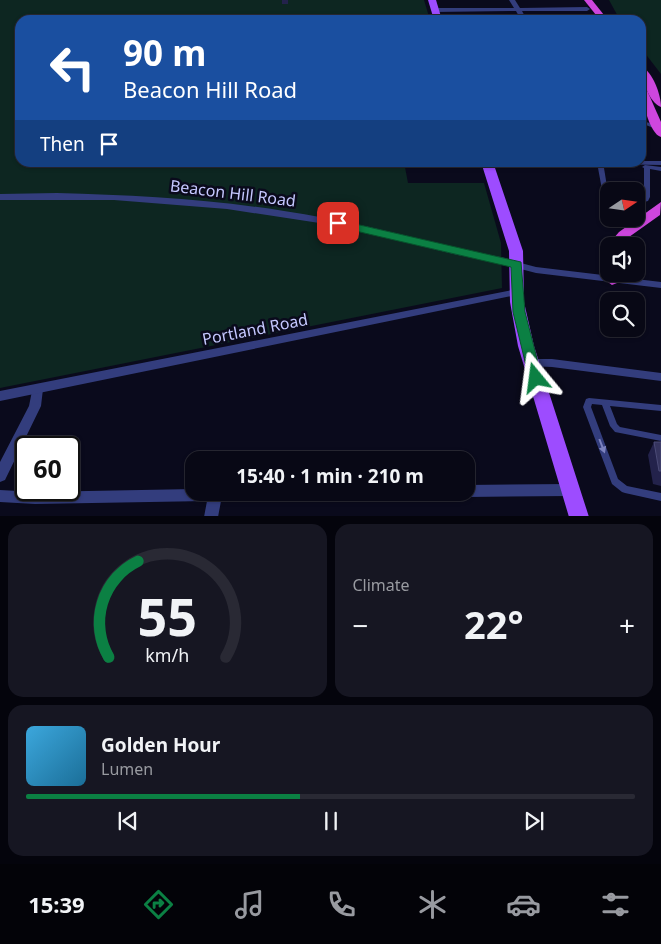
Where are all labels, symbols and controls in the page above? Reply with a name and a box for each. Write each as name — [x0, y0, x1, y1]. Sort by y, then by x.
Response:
text: 90 m — [123, 29, 206, 76]
icon: left — [40, 35, 105, 100]
text: Beacon Hill Road — [123, 74, 297, 104]
icon: arrive — [95, 130, 123, 158]
text: Then — [40, 131, 85, 157]
street label: Beacon Hill Road — [169, 174, 297, 212]
north arrow — [600, 182, 645, 228]
map controls — [600, 182, 645, 337]
pin — [317, 202, 359, 244]
icon: arrive — [324, 209, 352, 237]
button: sound — [600, 237, 645, 282]
button: search — [600, 292, 645, 337]
street label: Portland Road — [200, 308, 310, 350]
position arrow — [509, 351, 561, 403]
speed limit sign: 60 — [15, 436, 80, 501]
one-way arrow — [599, 439, 606, 454]
text: 15:40 · 1 min · 210 m — [236, 463, 424, 489]
text: Climate — [353, 574, 410, 596]
text: 55 — [138, 580, 197, 651]
text: 22° — [464, 598, 524, 650]
text: − — [353, 606, 369, 644]
text: + — [619, 606, 635, 644]
text: km/h — [145, 643, 189, 667]
text: Golden Hour — [101, 732, 220, 758]
text: Lumen — [101, 758, 153, 780]
icon: previous — [114, 807, 142, 835]
icon: pause — [317, 807, 345, 835]
icon: next — [520, 807, 548, 835]
icon: directions — [141, 887, 176, 922]
icon: music — [232, 887, 267, 922]
icon: phone — [324, 887, 359, 922]
icon: climate — [415, 887, 450, 922]
icon: car — [506, 887, 541, 922]
icon: filters — [598, 887, 633, 922]
text: 15:39 — [28, 889, 85, 919]

